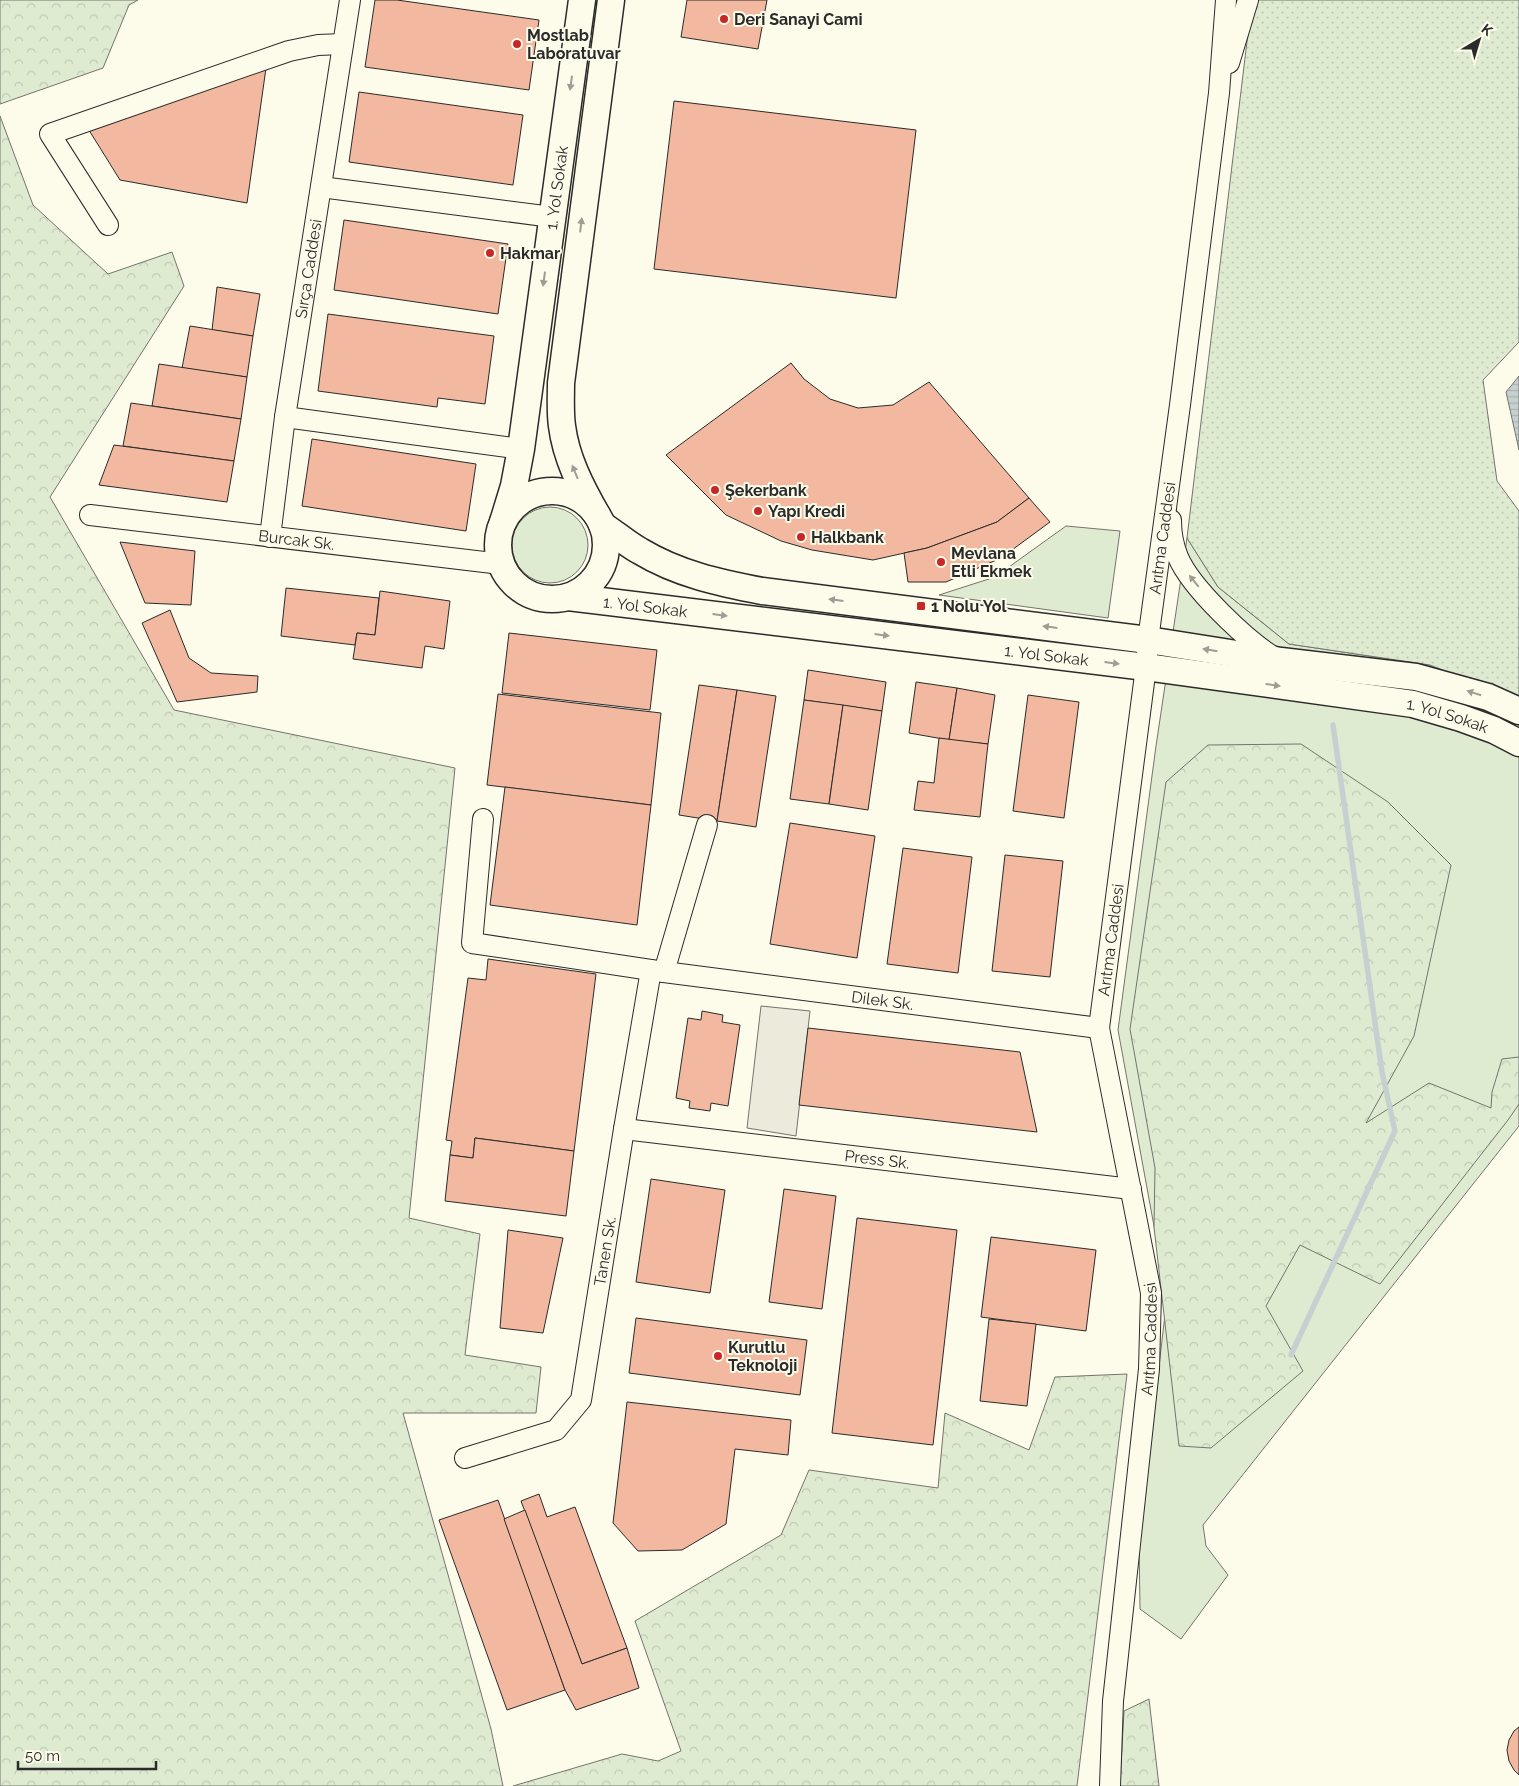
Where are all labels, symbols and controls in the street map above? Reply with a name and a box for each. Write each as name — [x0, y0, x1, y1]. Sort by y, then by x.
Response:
place label: Deri Sanayi Cami — [734, 10, 863, 29]
marker: Deri Sanayi Cami — [718, 13, 730, 25]
north arrow — [1454, 15, 1504, 65]
text: K — [1478, 21, 1496, 39]
place label: Mostlab Laboratuvar — [527, 26, 621, 63]
marker: Mostlab Laboratuvar — [511, 38, 523, 50]
one-way arrow — [566, 75, 574, 91]
street label: 1. Yol Sokak — [541, 144, 572, 231]
one-way arrow — [577, 216, 585, 232]
street label: Sırça Caddesi — [291, 218, 325, 320]
place label: Hakmar — [500, 244, 560, 263]
marker: Hakmar — [484, 247, 496, 259]
one-way arrow — [539, 271, 547, 287]
one-way arrow — [570, 464, 578, 479]
place label: Şekerbank — [725, 481, 807, 500]
street label: Arıtma Caddesi — [1145, 481, 1179, 595]
marker: Şekerbank — [709, 484, 721, 496]
place label: Yapı Kredi — [768, 502, 845, 521]
marker: Yapı Kredi — [752, 505, 764, 517]
street label: Burcak Sk. — [257, 526, 336, 554]
place label: Halkbank — [811, 528, 884, 547]
marker: Halkbank — [795, 531, 807, 543]
place label: Mevlana Etli Ekmek — [951, 544, 1032, 581]
marker: Mevlana Etli Ekmek — [935, 556, 947, 568]
one-way arrow — [1188, 575, 1199, 588]
street label: 1. Yol Sokak — [602, 592, 689, 621]
one-way arrow — [828, 596, 844, 604]
place label: 1 Nolu Yol — [931, 597, 1008, 616]
marker: 1 Nolu Yol — [915, 600, 927, 612]
one-way arrow — [713, 611, 729, 619]
one-way arrow — [1041, 623, 1057, 631]
one-way arrow — [874, 631, 890, 639]
street label: 1. Yol Sokak — [1003, 640, 1090, 670]
one-way arrow — [1202, 645, 1218, 653]
one-way arrow — [1105, 659, 1121, 667]
one-way arrow — [1266, 681, 1282, 689]
one-way arrow — [1466, 688, 1481, 696]
street label: 1. Yol Sokak — [1406, 694, 1492, 737]
street label: Arıtma Caddesi — [1094, 882, 1127, 997]
street label: Dilek Sk. — [850, 987, 915, 1014]
street label: Press Sk. — [844, 1146, 911, 1172]
street label: Tanen Sk. — [590, 1215, 620, 1287]
street label: Arıtma Caddesi — [1137, 1281, 1160, 1396]
place label: Kurutlu Teknoloji — [728, 1338, 797, 1375]
marker: Kurutlu Teknoloji — [712, 1350, 724, 1362]
scale bar — [18, 1738, 155, 1770]
text: 50 m — [25, 1747, 60, 1765]

